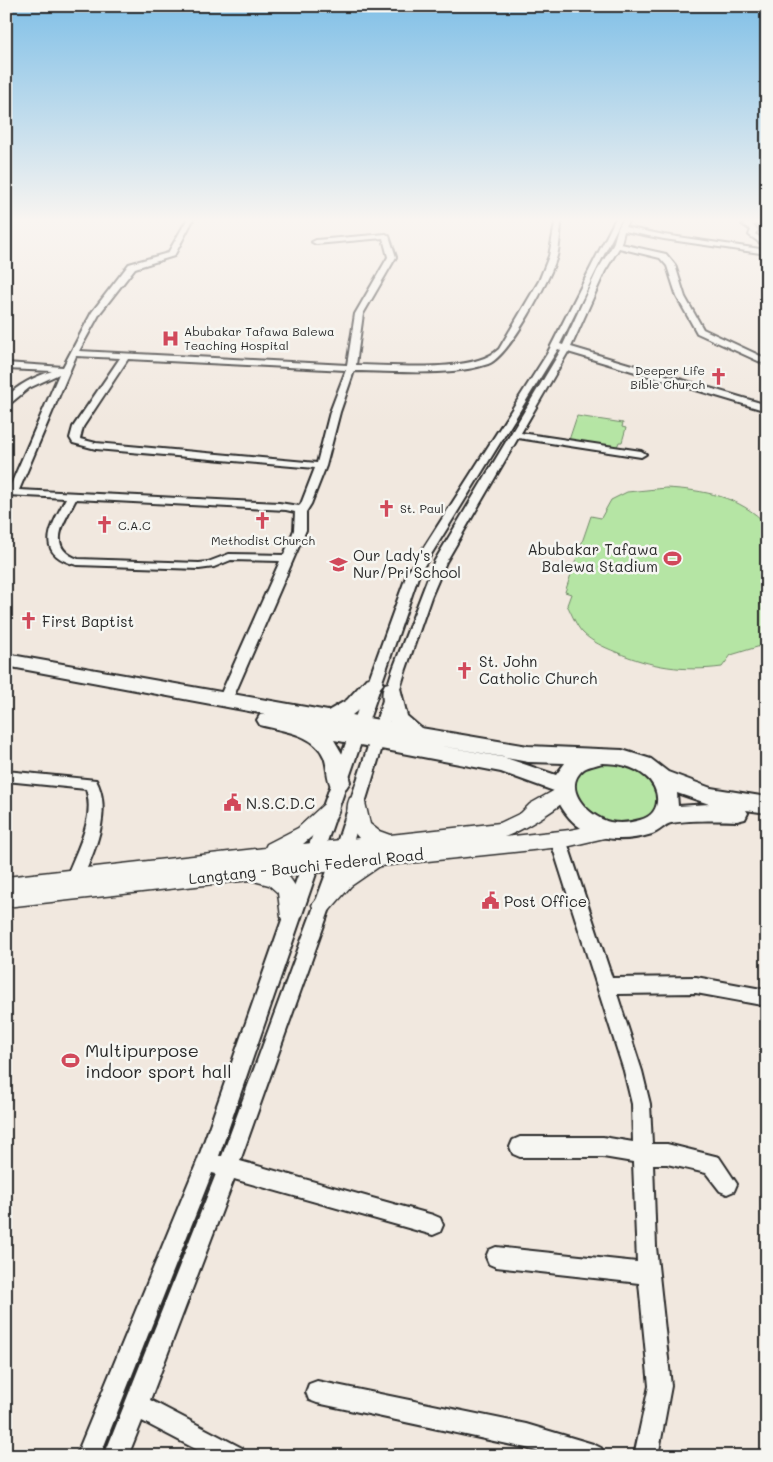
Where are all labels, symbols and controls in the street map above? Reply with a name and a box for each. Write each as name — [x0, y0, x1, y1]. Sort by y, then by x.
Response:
place label: Abubakar Tafawa Balewa Teaching Hospital — [184, 323, 334, 353]
hospital icon: Abubakar Tafawa Balewa Teaching Hospital — [160, 328, 180, 348]
place label: Deeper Life Bible Church — [630, 362, 705, 392]
church icon: Deeper Life Bible Church — [709, 367, 729, 387]
church icon: St. Paul — [376, 498, 396, 518]
place label: St. Paul — [400, 500, 444, 516]
church icon: Methodist Church — [253, 511, 273, 531]
church icon: C.A.C — [94, 515, 114, 535]
place label: C.A.C — [118, 517, 151, 533]
place label: Methodist Church — [211, 532, 315, 548]
place label: Abubakar Tafawa Balewa Stadium — [527, 539, 658, 576]
place label: Our Lady's Nur/Pri School — [353, 545, 461, 582]
sports icon: Abubakar Tafawa Balewa Stadium — [662, 548, 682, 568]
school or university icon: Our Lady's Nur/Pri School — [329, 554, 349, 574]
church icon: First Baptist — [18, 611, 38, 631]
place label: First Baptist — [42, 611, 134, 631]
place label: St. John Catholic Church — [479, 651, 597, 688]
church icon: St. John Catholic Church — [455, 660, 475, 680]
public building icon: N.S.C.D.C — [222, 793, 242, 813]
place label: N.S.C.D.C — [246, 793, 315, 813]
street label: Langtang - Bauchi Federal Road — [188, 844, 424, 888]
public building icon: Post Office — [480, 891, 500, 911]
place label: Post Office — [504, 891, 587, 911]
place label: Multipurpose indoor sport hall — [85, 1038, 232, 1083]
sports icon: Multipurpose indoor sport hall — [61, 1050, 81, 1070]

